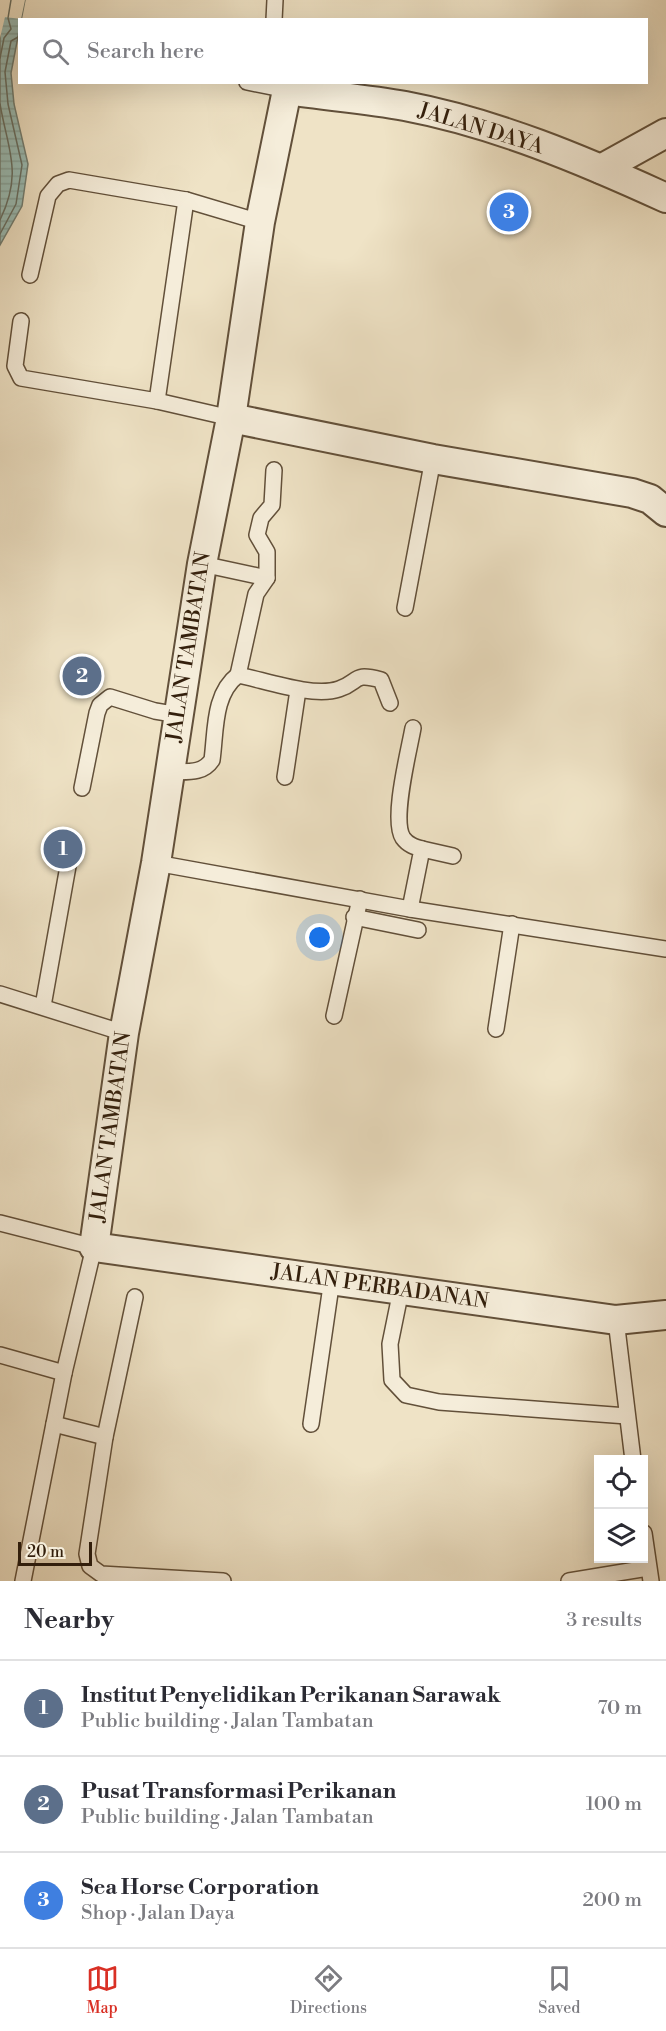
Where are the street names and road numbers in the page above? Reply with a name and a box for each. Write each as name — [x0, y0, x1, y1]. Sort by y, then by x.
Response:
street label: JALAN DAYA — [414, 97, 547, 161]
street label: JALAN TAMBATAN — [161, 550, 217, 745]
street label: JALAN TAMBATAN — [85, 1030, 137, 1225]
street label: JALAN PERBADANAN — [269, 1259, 491, 1315]

